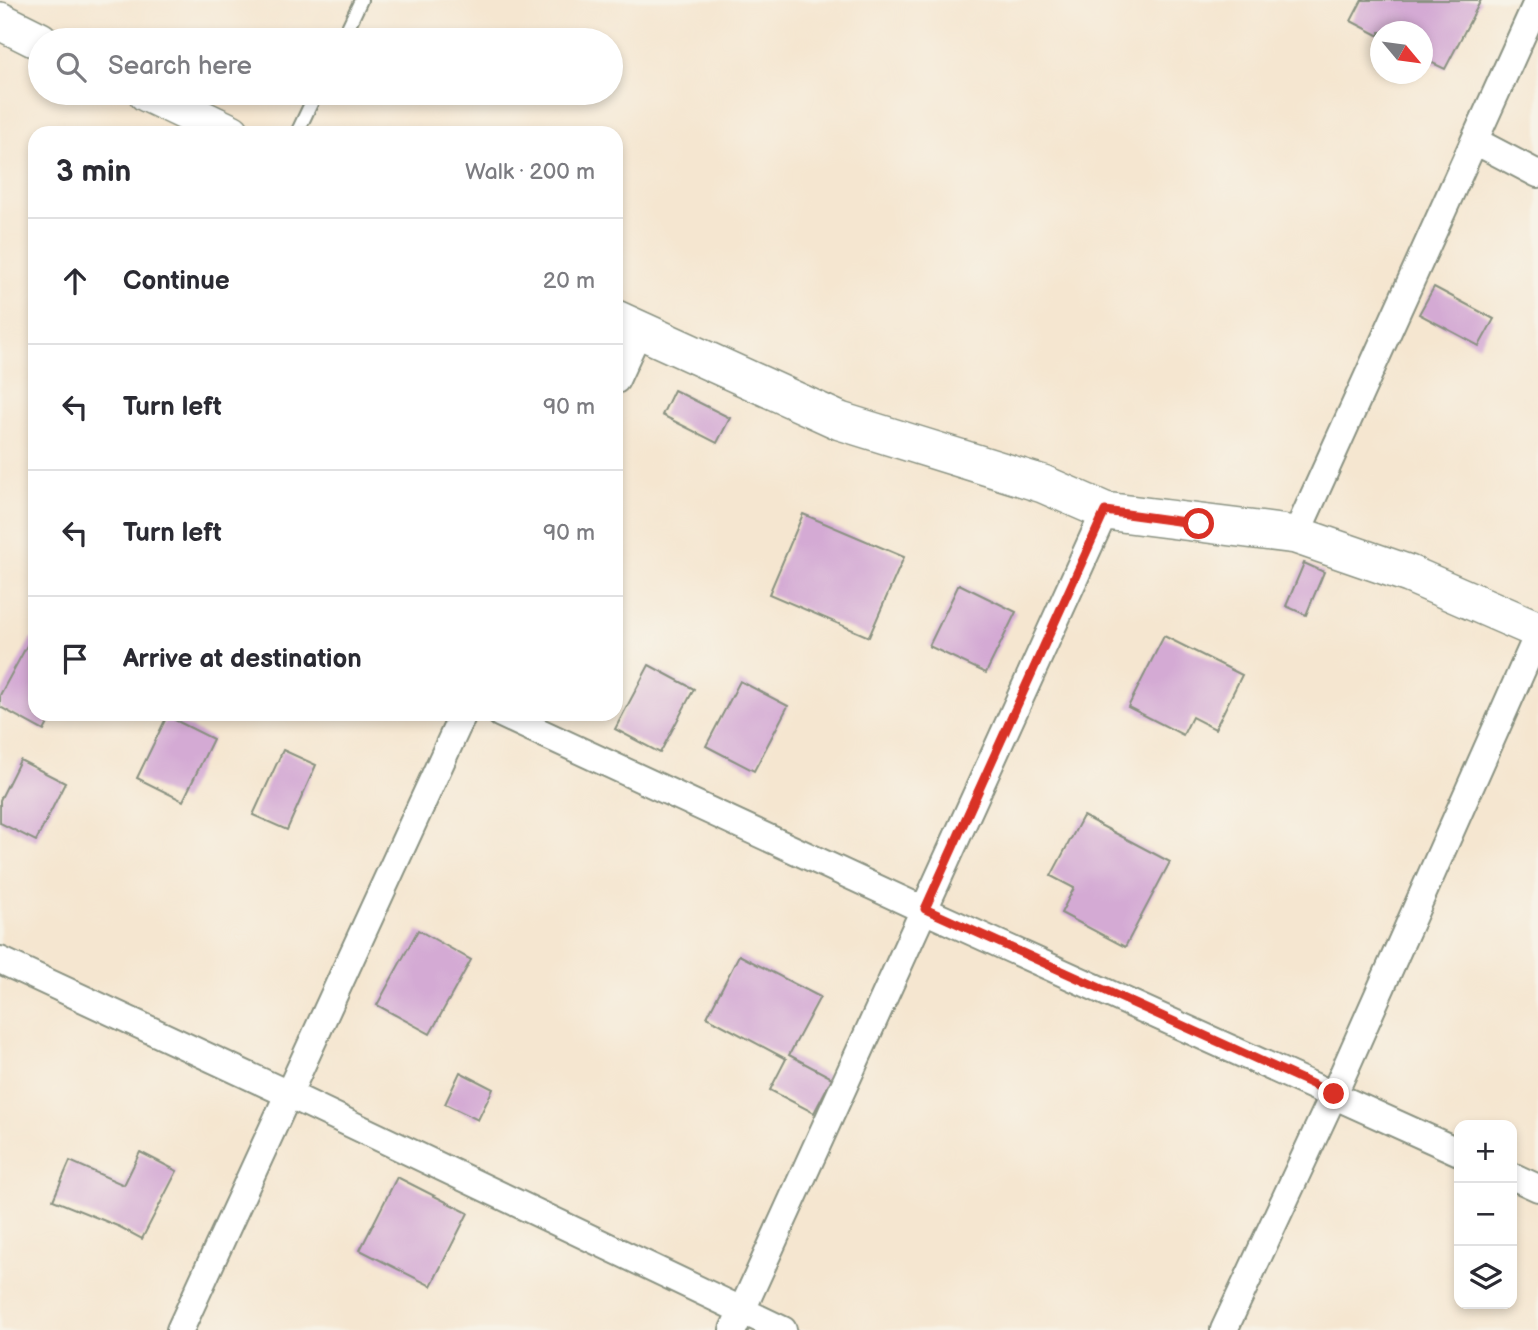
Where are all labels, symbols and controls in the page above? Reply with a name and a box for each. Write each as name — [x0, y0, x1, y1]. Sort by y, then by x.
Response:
north arrow — [1370, 21, 1433, 84]
search box — [28, 28, 623, 105]
icon: search — [52, 48, 90, 86]
text: Search here — [108, 51, 252, 82]
text: 3 min — [56, 154, 131, 190]
text: Walk · 200 m — [465, 158, 595, 186]
icon: ahead — [56, 262, 94, 300]
text: Continue — [123, 266, 230, 297]
text: 20 m — [543, 267, 595, 295]
icon: left — [56, 388, 94, 426]
text: Turn left — [123, 392, 222, 423]
text: 90 m — [543, 393, 595, 421]
route start — [1183, 508, 1214, 539]
icon: left — [56, 514, 94, 552]
text: Turn left — [123, 518, 222, 549]
text: 90 m — [543, 519, 595, 547]
icon: arrive — [56, 640, 94, 678]
text: Arrive at destination — [123, 644, 362, 675]
route end — [1318, 1078, 1349, 1109]
map controls — [1454, 1120, 1517, 1309]
button: + — [1454, 1120, 1517, 1183]
button: − — [1454, 1183, 1517, 1246]
button: layers — [1454, 1246, 1517, 1309]

